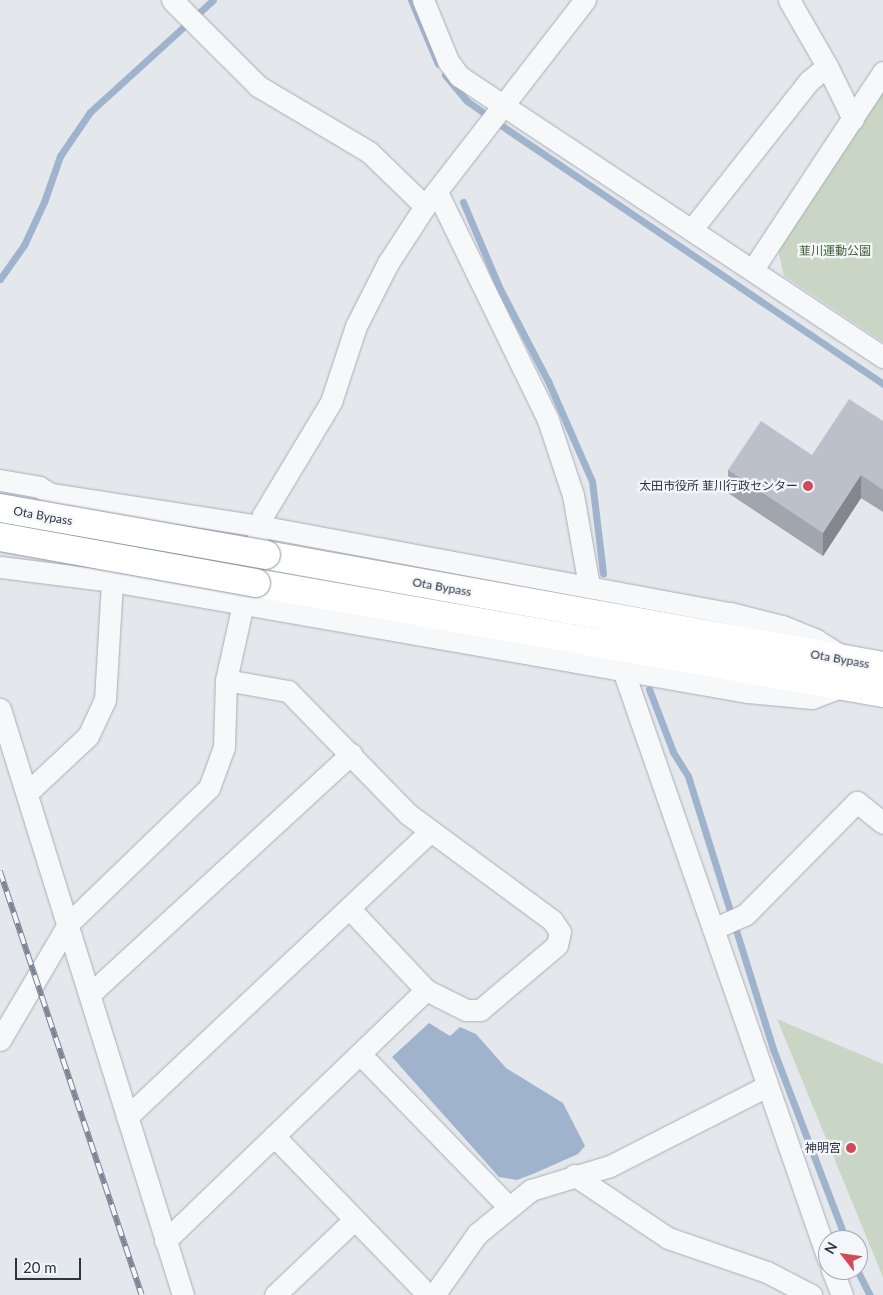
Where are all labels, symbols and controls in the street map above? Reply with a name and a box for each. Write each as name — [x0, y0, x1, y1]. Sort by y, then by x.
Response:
park label: 韮川運動公園 — [799, 244, 871, 258]
place label: 太田市役所 韮川行政センター — [639, 479, 798, 493]
marker: 太田市役所 韮川行政センター — [802, 480, 814, 492]
street label: Ota Bypass — [12, 504, 74, 528]
street label: Ota Bypass — [411, 575, 473, 599]
street label: Ota Bypass — [809, 647, 871, 671]
place label: 神明宮 — [805, 1141, 841, 1155]
marker: 神明宮 — [845, 1142, 857, 1154]
north arrow — [818, 1230, 868, 1280]
text: N — [820, 1239, 840, 1257]
scale bar — [18, 1248, 84, 1280]
text: 20 m — [23, 1258, 57, 1276]

